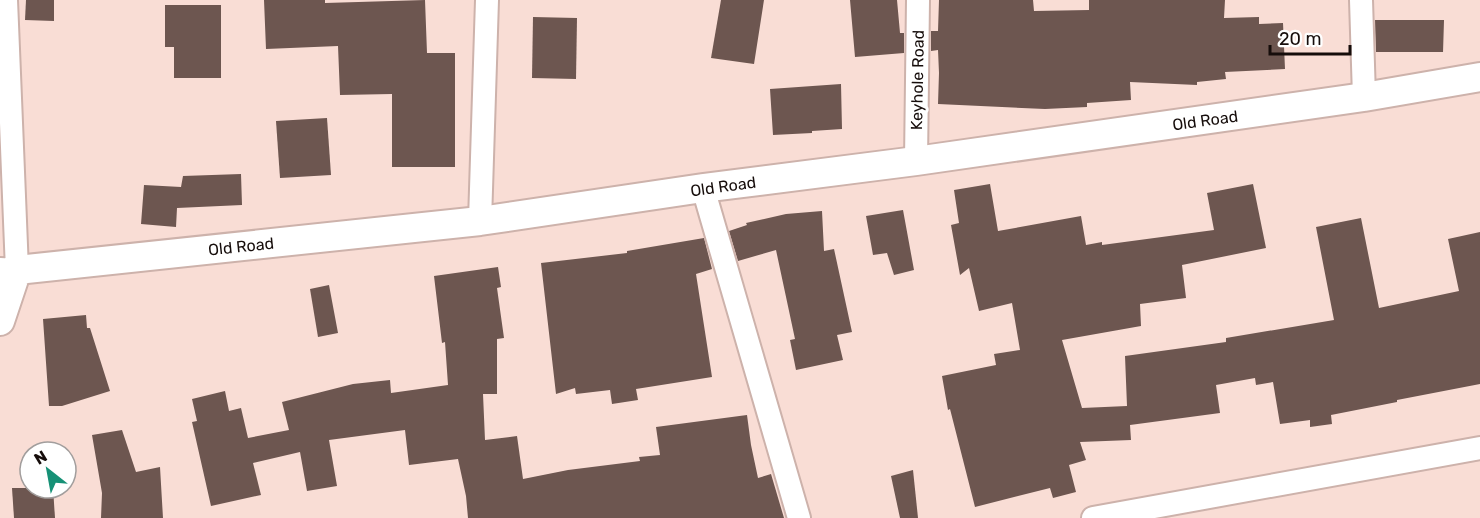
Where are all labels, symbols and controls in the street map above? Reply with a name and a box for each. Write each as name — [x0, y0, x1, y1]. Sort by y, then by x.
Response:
scale bar — [1270, 18, 1350, 56]
text: 20 m — [1279, 28, 1321, 50]
street label: Keyhole Road — [907, 30, 928, 130]
street label: Old Road — [1171, 106, 1239, 135]
street label: Old Road — [689, 172, 757, 201]
street label: Old Road — [207, 234, 275, 259]
north arrow — [18, 440, 78, 500]
text: N — [31, 446, 50, 469]

